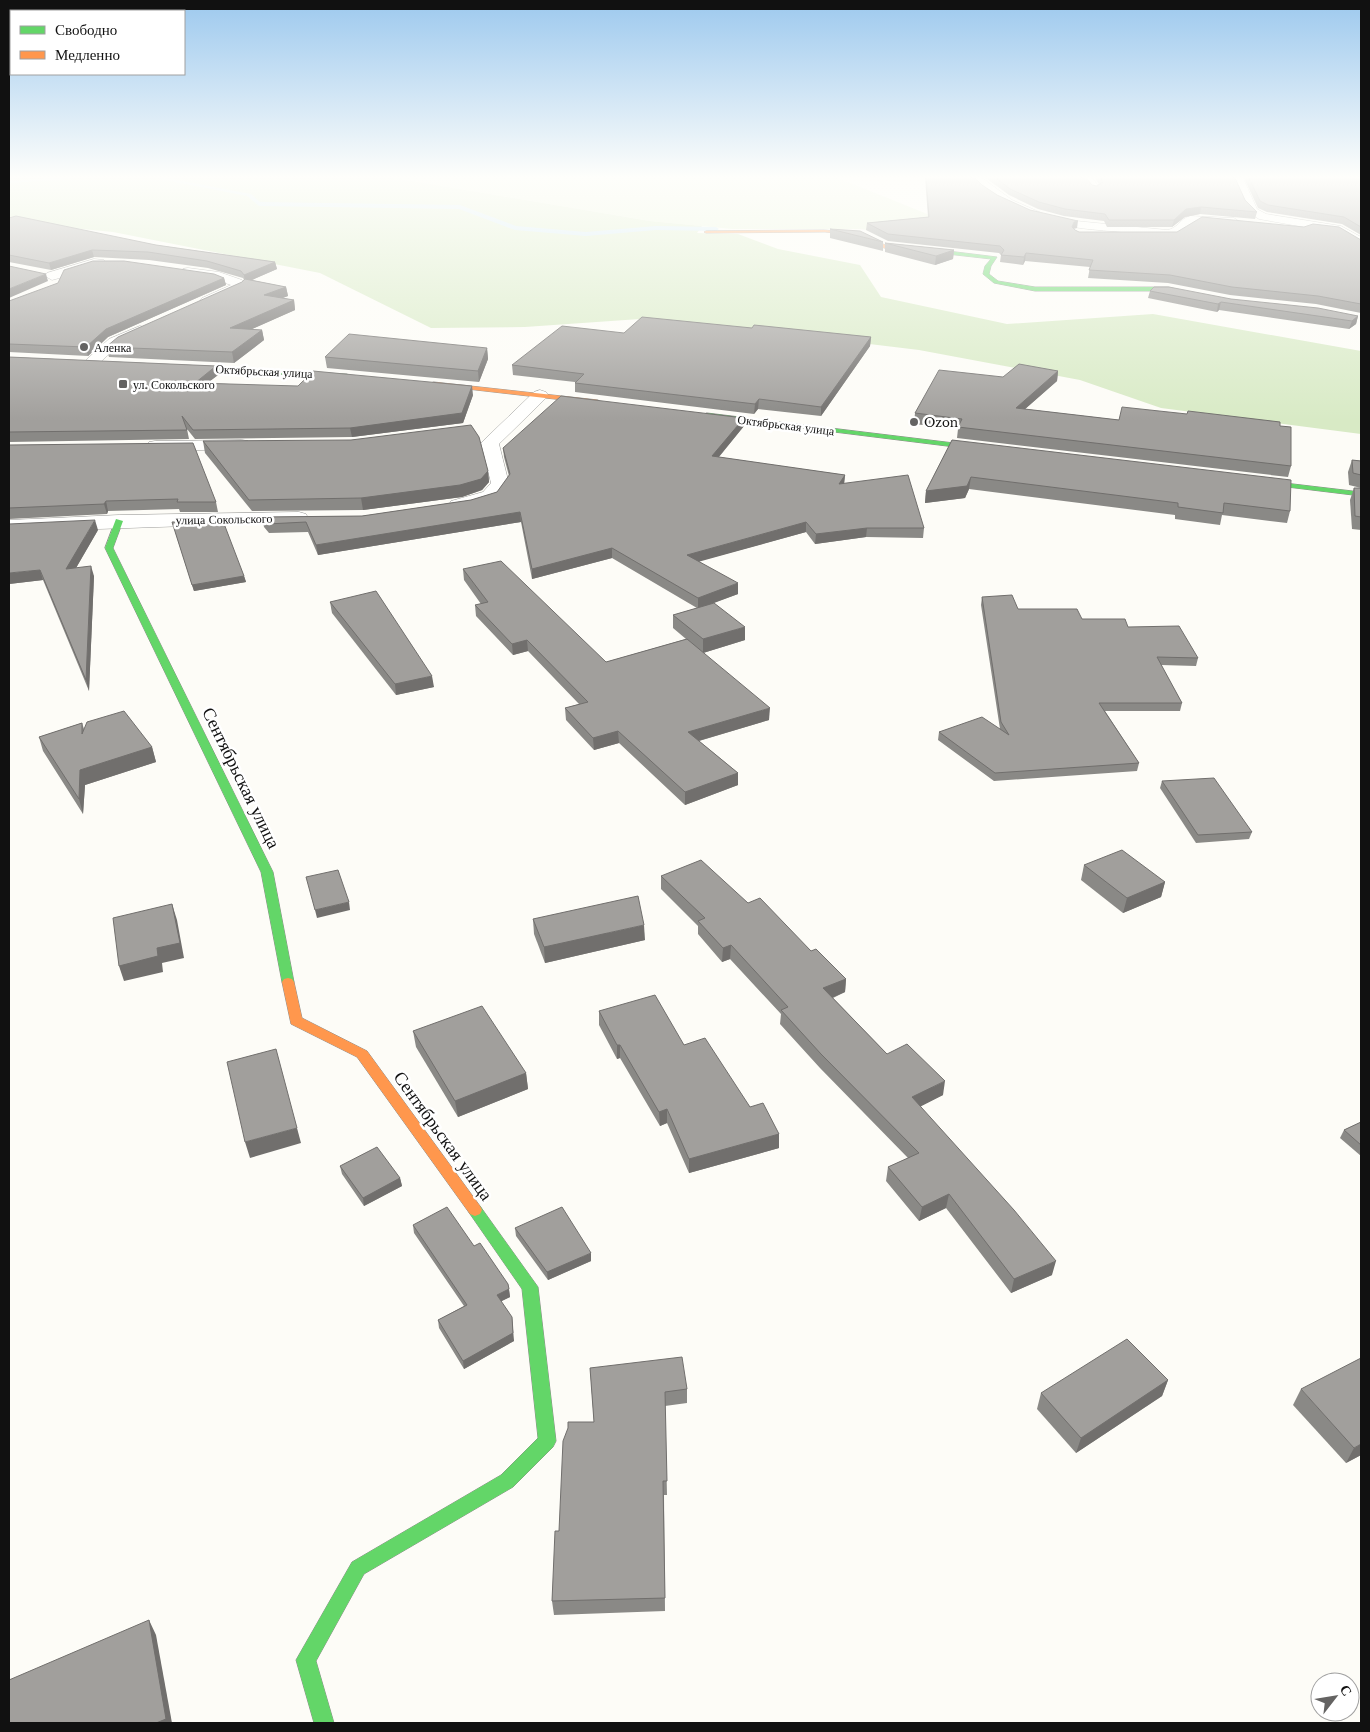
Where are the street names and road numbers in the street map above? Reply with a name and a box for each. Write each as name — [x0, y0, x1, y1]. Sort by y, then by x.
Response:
street label: Октябрьская улица — [215, 361, 314, 381]
street label: Октябрьская улица — [737, 412, 836, 438]
street label: улица Сокольского — [175, 511, 273, 527]
street label: Сентябрьская улица — [197, 704, 285, 852]
street label: Сентябрьская улица — [389, 1067, 497, 1205]

